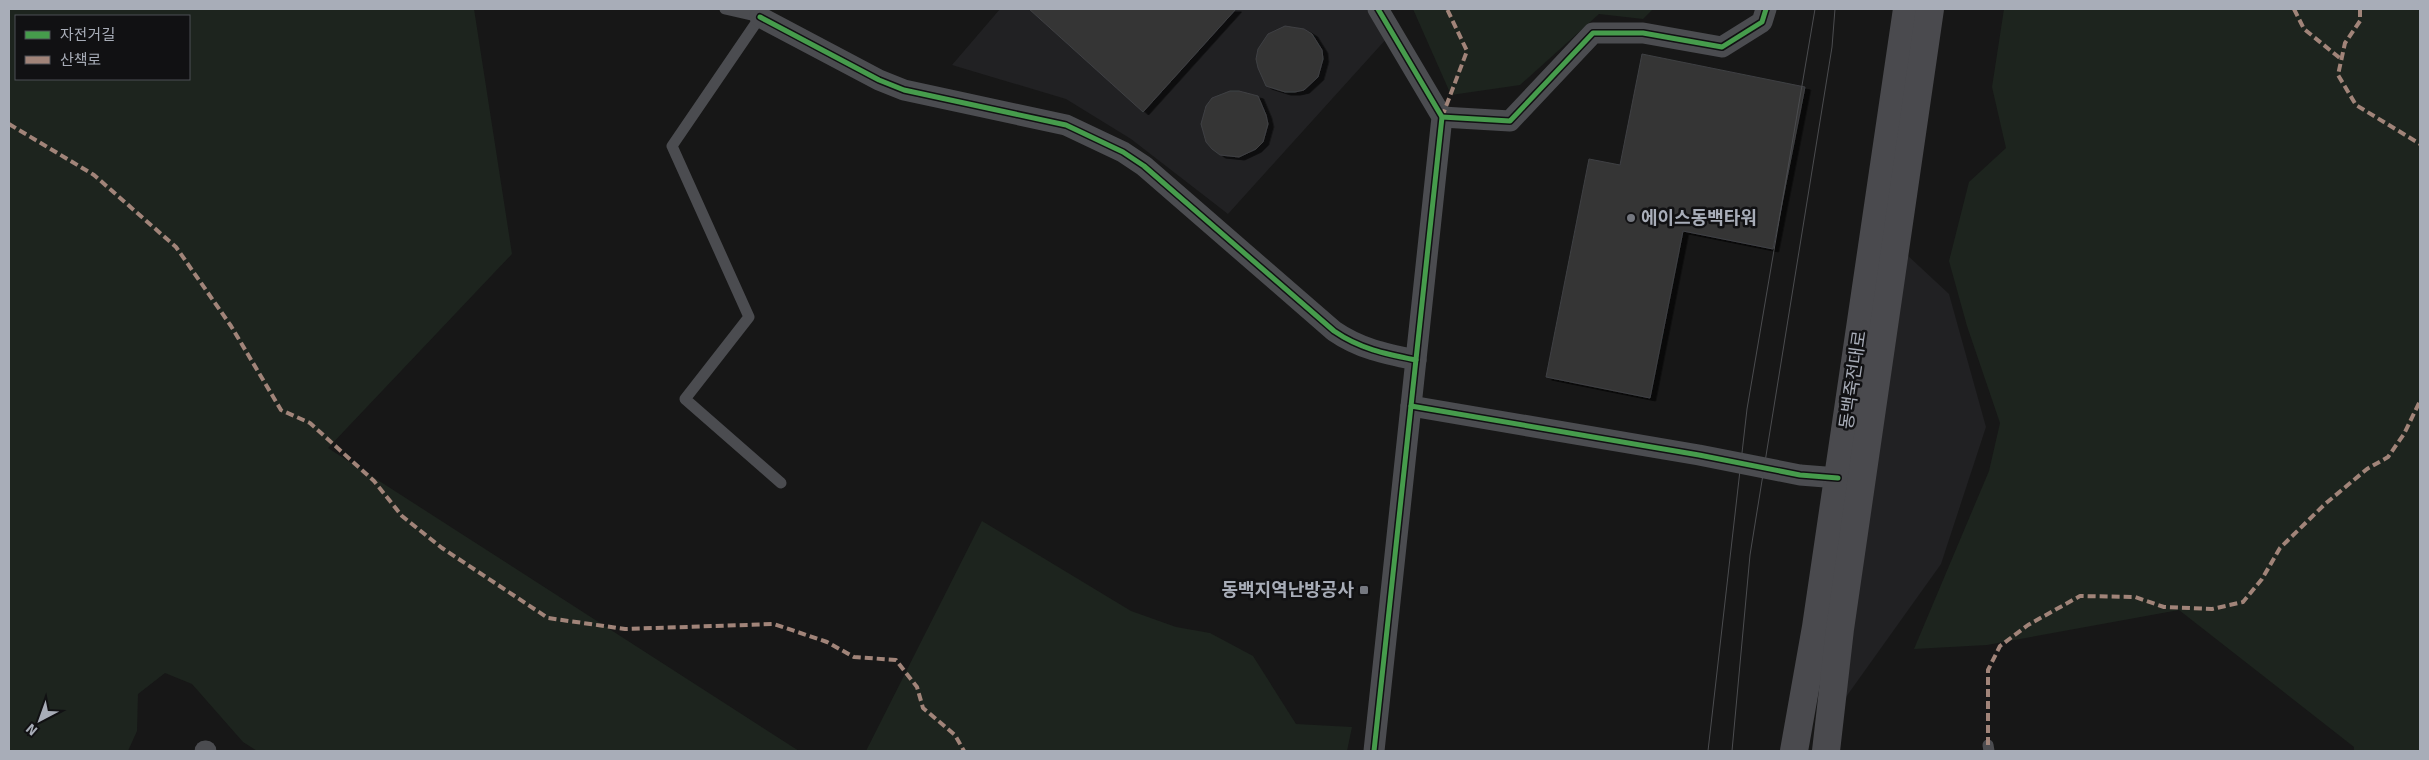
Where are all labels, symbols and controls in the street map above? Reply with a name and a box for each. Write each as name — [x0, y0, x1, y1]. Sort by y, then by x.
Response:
legend — [15, 15, 190, 80]
text: 자전거길 — [60, 26, 115, 44]
text: 산책로 — [60, 51, 101, 69]
place label: 에이스동백타워 — [1641, 207, 1757, 229]
marker: 에이스동백타워 — [1625, 212, 1637, 224]
street label: 동백죽전대로 — [1835, 329, 1871, 431]
place label: 동백지역난방공사 — [1222, 579, 1354, 601]
marker: 동백지역난방공사 — [1358, 584, 1370, 596]
north arrow — [15, 695, 65, 745]
text: N — [23, 720, 41, 739]

